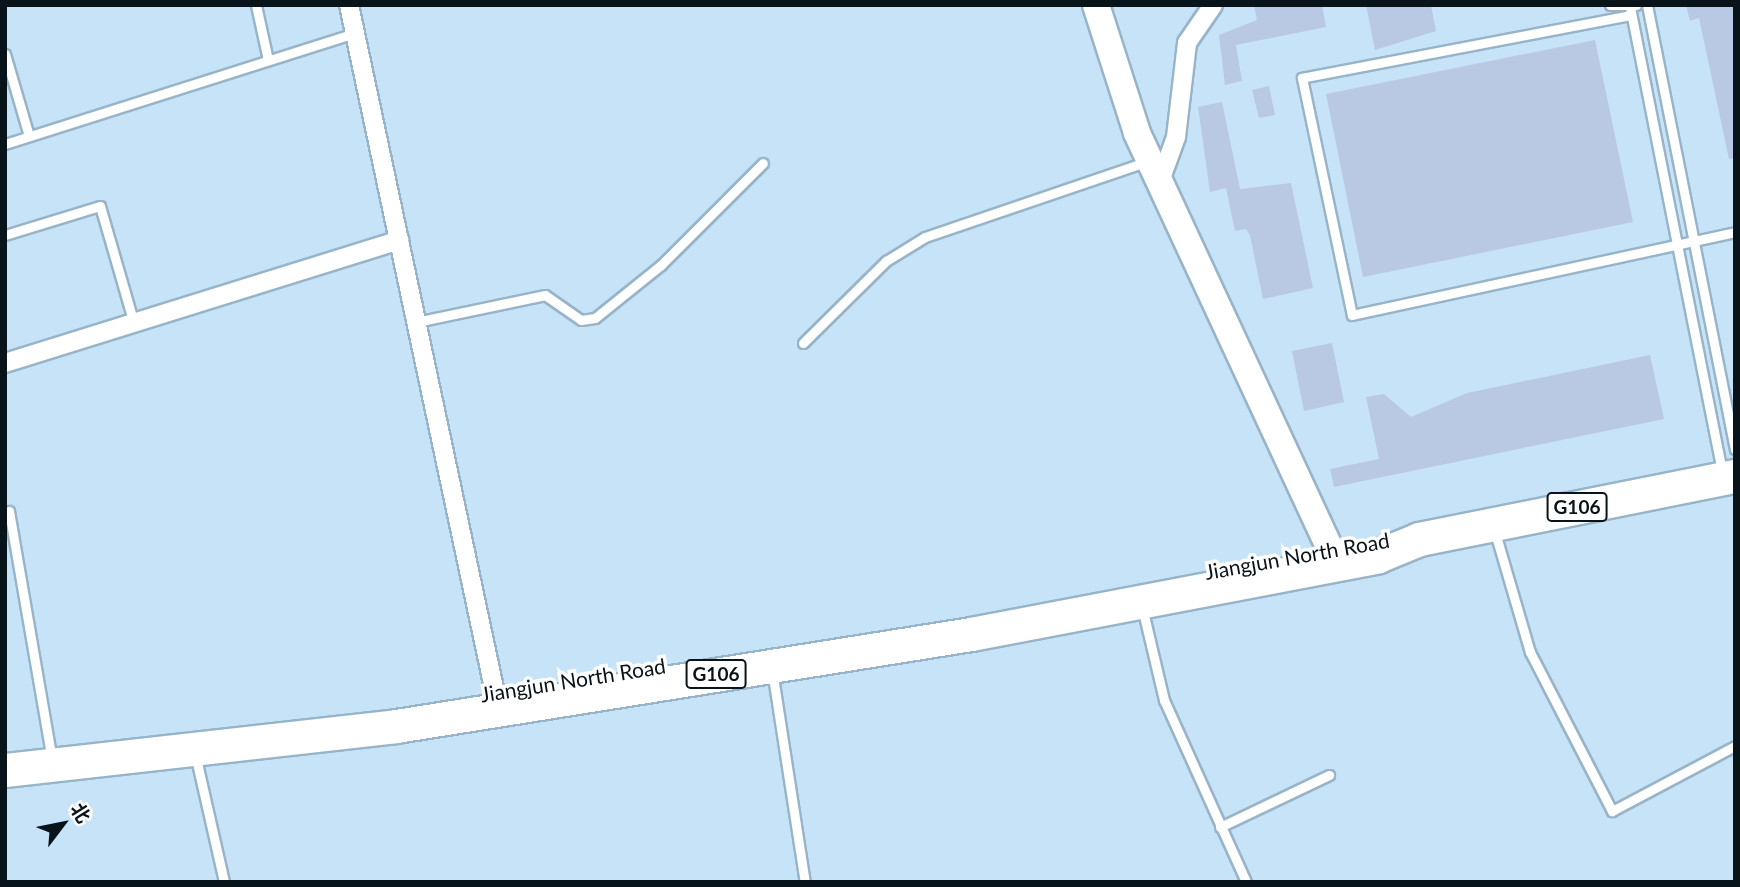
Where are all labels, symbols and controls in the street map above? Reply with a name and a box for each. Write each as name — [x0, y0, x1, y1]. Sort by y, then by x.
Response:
road number: G106 — [1546, 492, 1608, 522]
street label: Jiangjun North Road — [1203, 527, 1391, 585]
street label: Jiangjun North Road — [479, 653, 667, 707]
road number: G106 — [684, 659, 748, 690]
north arrow — [28, 789, 98, 859]
text: 北 — [66, 798, 96, 827]

